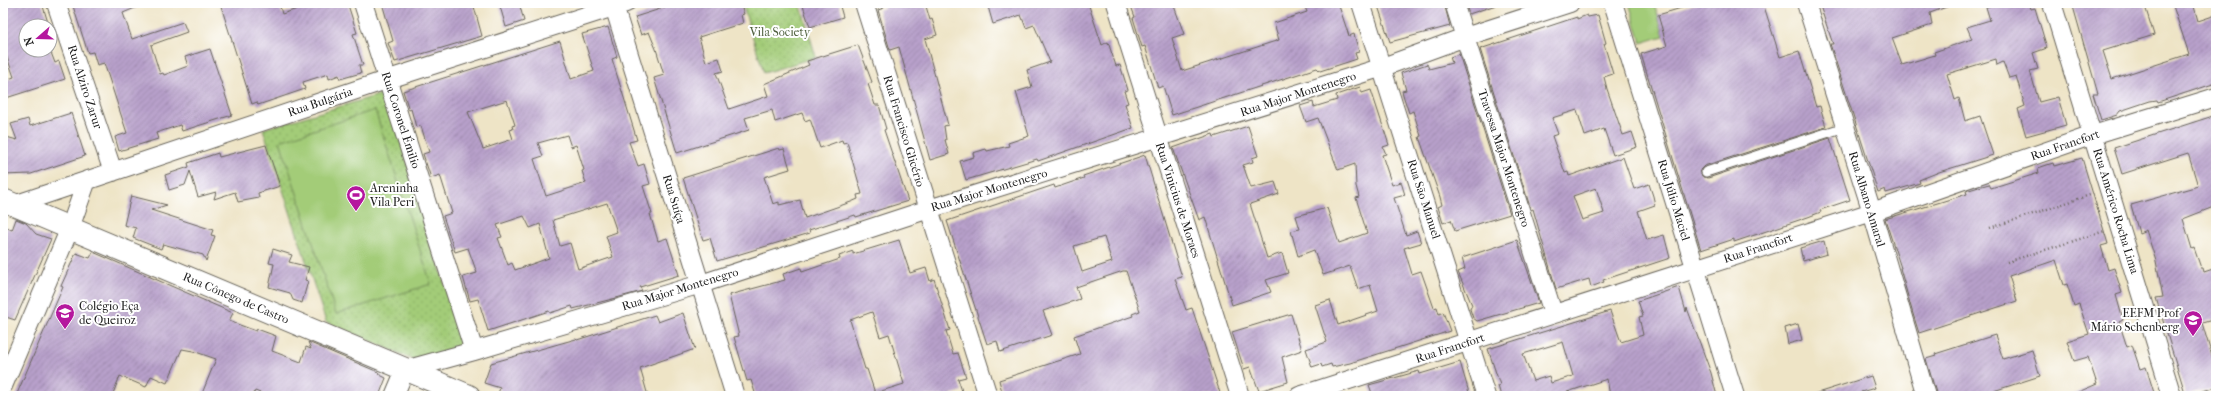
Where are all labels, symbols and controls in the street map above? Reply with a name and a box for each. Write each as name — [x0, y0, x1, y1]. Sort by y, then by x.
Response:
north arrow — [18, 18, 58, 58]
park label: Vila Society — [749, 25, 811, 39]
text: N — [21, 34, 37, 47]
street label: Rua Alziro Zarur — [65, 43, 105, 132]
street label: Rua Major Montenegro — [1238, 69, 1358, 119]
street label: Rua Coronel Émilio — [379, 70, 424, 170]
street label: Rua Francisco Glicério — [880, 74, 928, 188]
street label: Rua Bulgária — [286, 84, 355, 120]
street label: Travessa Major Montenegro — [1475, 87, 1533, 229]
street label: Rua Francfort — [2029, 126, 2102, 163]
street label: Rua Vinicius de Moraes — [1153, 140, 1203, 260]
street label: Rua Américo Rocha Lima — [2090, 146, 2142, 276]
street label: Rua Albano Amaral — [1846, 150, 1888, 249]
street label: Rua São Manuel — [1404, 157, 1444, 241]
street label: Rua Júlio Maciel — [1655, 158, 1693, 243]
street label: Rua Major Montenegro — [929, 166, 1049, 214]
street label: Rua Suíça — [659, 173, 688, 226]
place label: Areninha Vila Peri — [369, 181, 419, 209]
sports icon: Areninha Vila Peri — [345, 184, 367, 212]
street label: Rua Francfort — [1722, 230, 1795, 266]
street label: Rua Major Montenegro — [620, 265, 740, 313]
street label: Rua Cônego de Castro — [181, 269, 291, 327]
place label: Colégio Eça de Queiroz — [79, 299, 139, 327]
school or university icon: Colégio Eça de Queiroz — [54, 302, 76, 330]
place label: EEFM Prof Mário Schenberg — [2091, 306, 2182, 334]
school or university icon: EEFM Prof Mário Schenberg — [2182, 309, 2204, 337]
street label: Rua Francfort — [1414, 330, 1487, 366]

